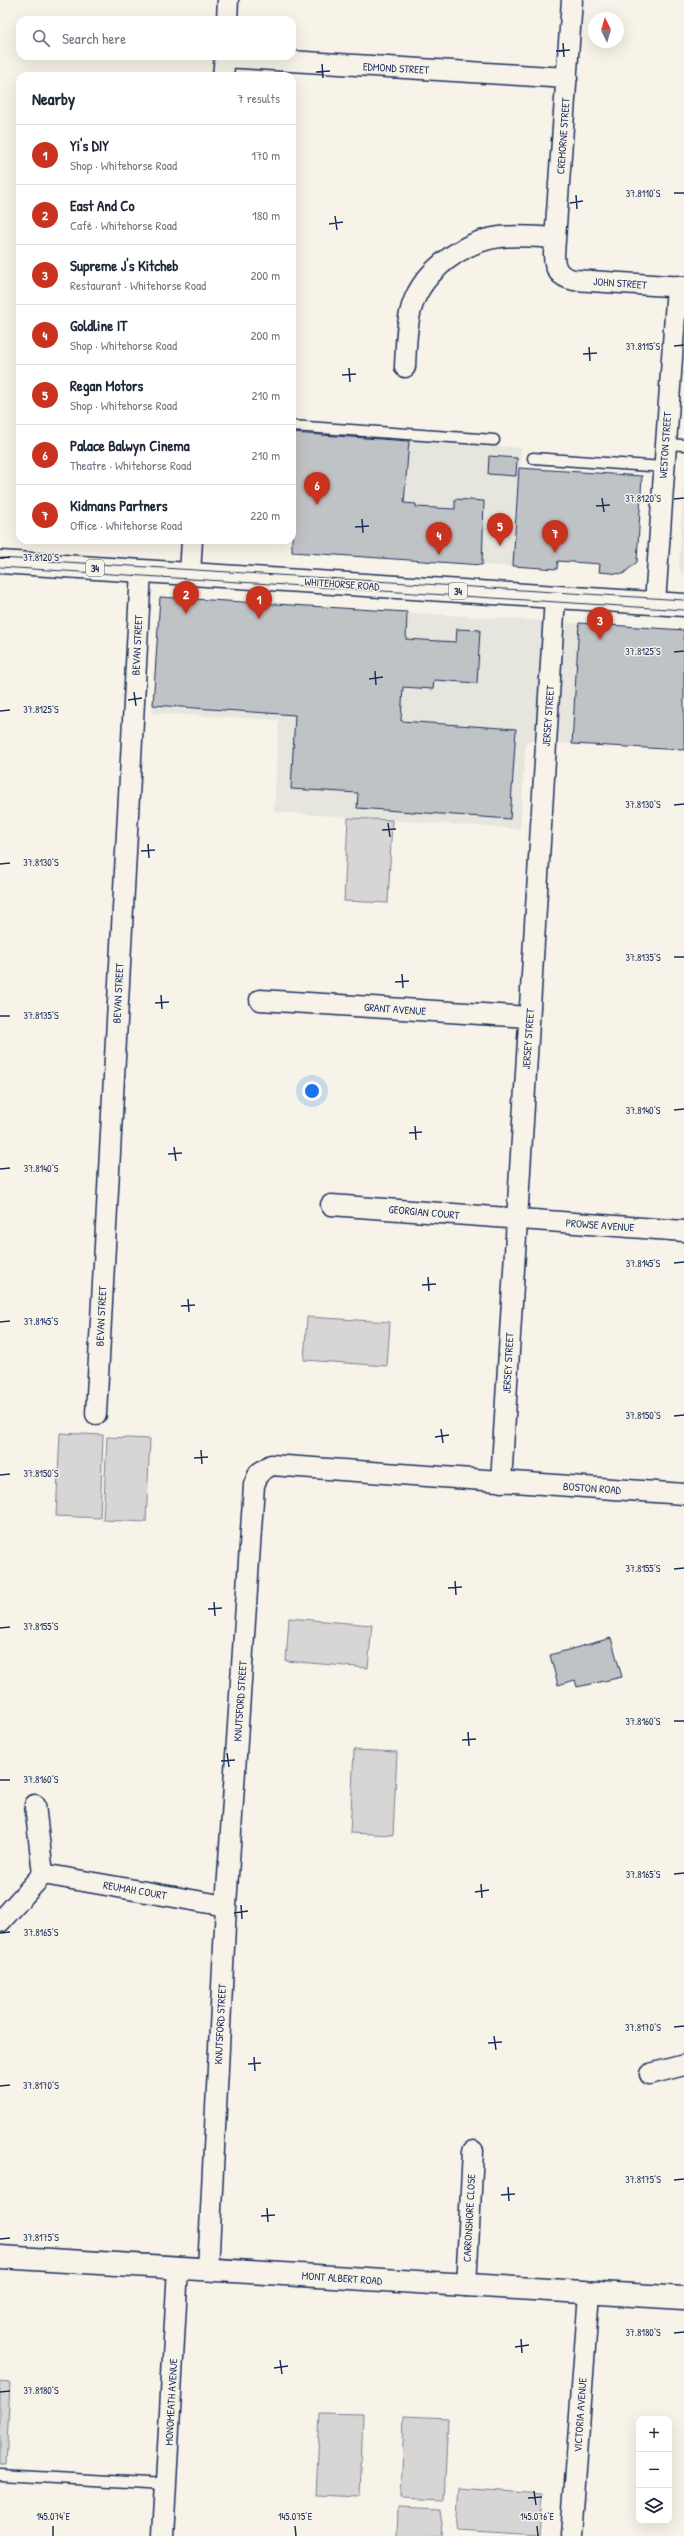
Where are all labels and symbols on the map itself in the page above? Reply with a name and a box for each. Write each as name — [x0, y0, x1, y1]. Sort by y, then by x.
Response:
north arrow — [588, 12, 624, 48]
street label: EDMOND STREET — [362, 59, 430, 77]
street label: CREMORNE STREET — [553, 96, 573, 175]
text: 37.8110°S — [626, 187, 661, 200]
street label: JOHN STREET — [593, 274, 648, 292]
text: 37.8115°S — [626, 340, 661, 353]
street label: WESTON STREET — [656, 411, 674, 479]
pin: 6 — [304, 472, 330, 505]
text: 37.8120°S — [625, 492, 661, 505]
pin: 5 — [487, 513, 513, 546]
pin: 7 — [542, 520, 568, 553]
pin: 4 — [426, 522, 452, 555]
text: 37.8120°S — [23, 551, 59, 564]
road number: 34 — [86, 560, 104, 576]
street label: WHITEHORSE ROAD — [304, 574, 381, 594]
pin: 2 — [173, 581, 199, 614]
road number: 34 — [449, 583, 467, 599]
pin: 1 — [246, 586, 272, 619]
pin: 3 — [587, 607, 613, 640]
street label: BEVAN STREET — [128, 614, 146, 676]
text: 37.8125°S — [625, 645, 661, 658]
street label: JERSEY STREET — [539, 684, 557, 747]
text: 37.8125°S — [23, 703, 59, 716]
text: 37.8130°S — [625, 798, 661, 811]
text: 37.8130°S — [23, 856, 59, 869]
text: 37.8135°S — [625, 951, 661, 964]
street label: BEVAN STREET — [109, 962, 127, 1024]
street label: GRANT AVENUE — [363, 1000, 427, 1018]
street label: JERSEY STREET — [519, 1007, 537, 1070]
text: 37.8135°S — [23, 1009, 59, 1022]
your location — [302, 1081, 322, 1101]
text: 37.8140°S — [626, 1104, 661, 1117]
text: 37.8140°S — [24, 1162, 59, 1175]
street label: GEORGIAN COURT — [388, 1202, 461, 1222]
street label: PROWSE AVENUE — [565, 1216, 635, 1234]
text: 37.8145°S — [626, 1257, 661, 1270]
street label: BEVAN STREET — [92, 1285, 110, 1347]
text: 37.8145°S — [24, 1315, 59, 1328]
street label: JERSEY STREET — [499, 1331, 517, 1394]
text: 37.8150°S — [625, 1409, 661, 1422]
text: 37.8150°S — [23, 1467, 59, 1480]
street label: BOSTON ROAD — [563, 1479, 622, 1497]
text: 37.8155°S — [626, 1562, 661, 1575]
text: 37.8155°S — [24, 1620, 59, 1633]
street label: KNUTSFORD STREET — [230, 1659, 250, 1742]
text: 37.8160°S — [626, 1715, 661, 1728]
text: 37.8160°S — [24, 1773, 59, 1786]
text: 37.8165°S — [626, 1868, 661, 1881]
street label: REUMAH COURT — [102, 1878, 168, 1903]
text: 37.8165°S — [24, 1926, 59, 1939]
street label: KNUTSFORD STREET — [211, 1982, 229, 2065]
text: 37.8170°S — [625, 2021, 661, 2034]
text: 37.8170°S — [23, 2079, 59, 2092]
street label: CARRONSHORE CLOSE — [460, 2173, 478, 2262]
text: 37.8175°S — [625, 2173, 661, 2186]
text: 37.8175°S — [23, 2231, 59, 2244]
street label: MONT ALBERT ROAD — [301, 2268, 383, 2288]
text: 37.8180°S — [625, 2326, 661, 2339]
street label: MONOMEATH AVENUE — [162, 2358, 180, 2446]
street label: VICTORIA AVENUE — [570, 2377, 590, 2453]
text: 37.8180°S — [23, 2384, 59, 2397]
text: 145.074°E — [36, 2510, 70, 2523]
text: 145.075°E — [278, 2510, 313, 2523]
text: 145.076°E — [520, 2510, 555, 2523]

